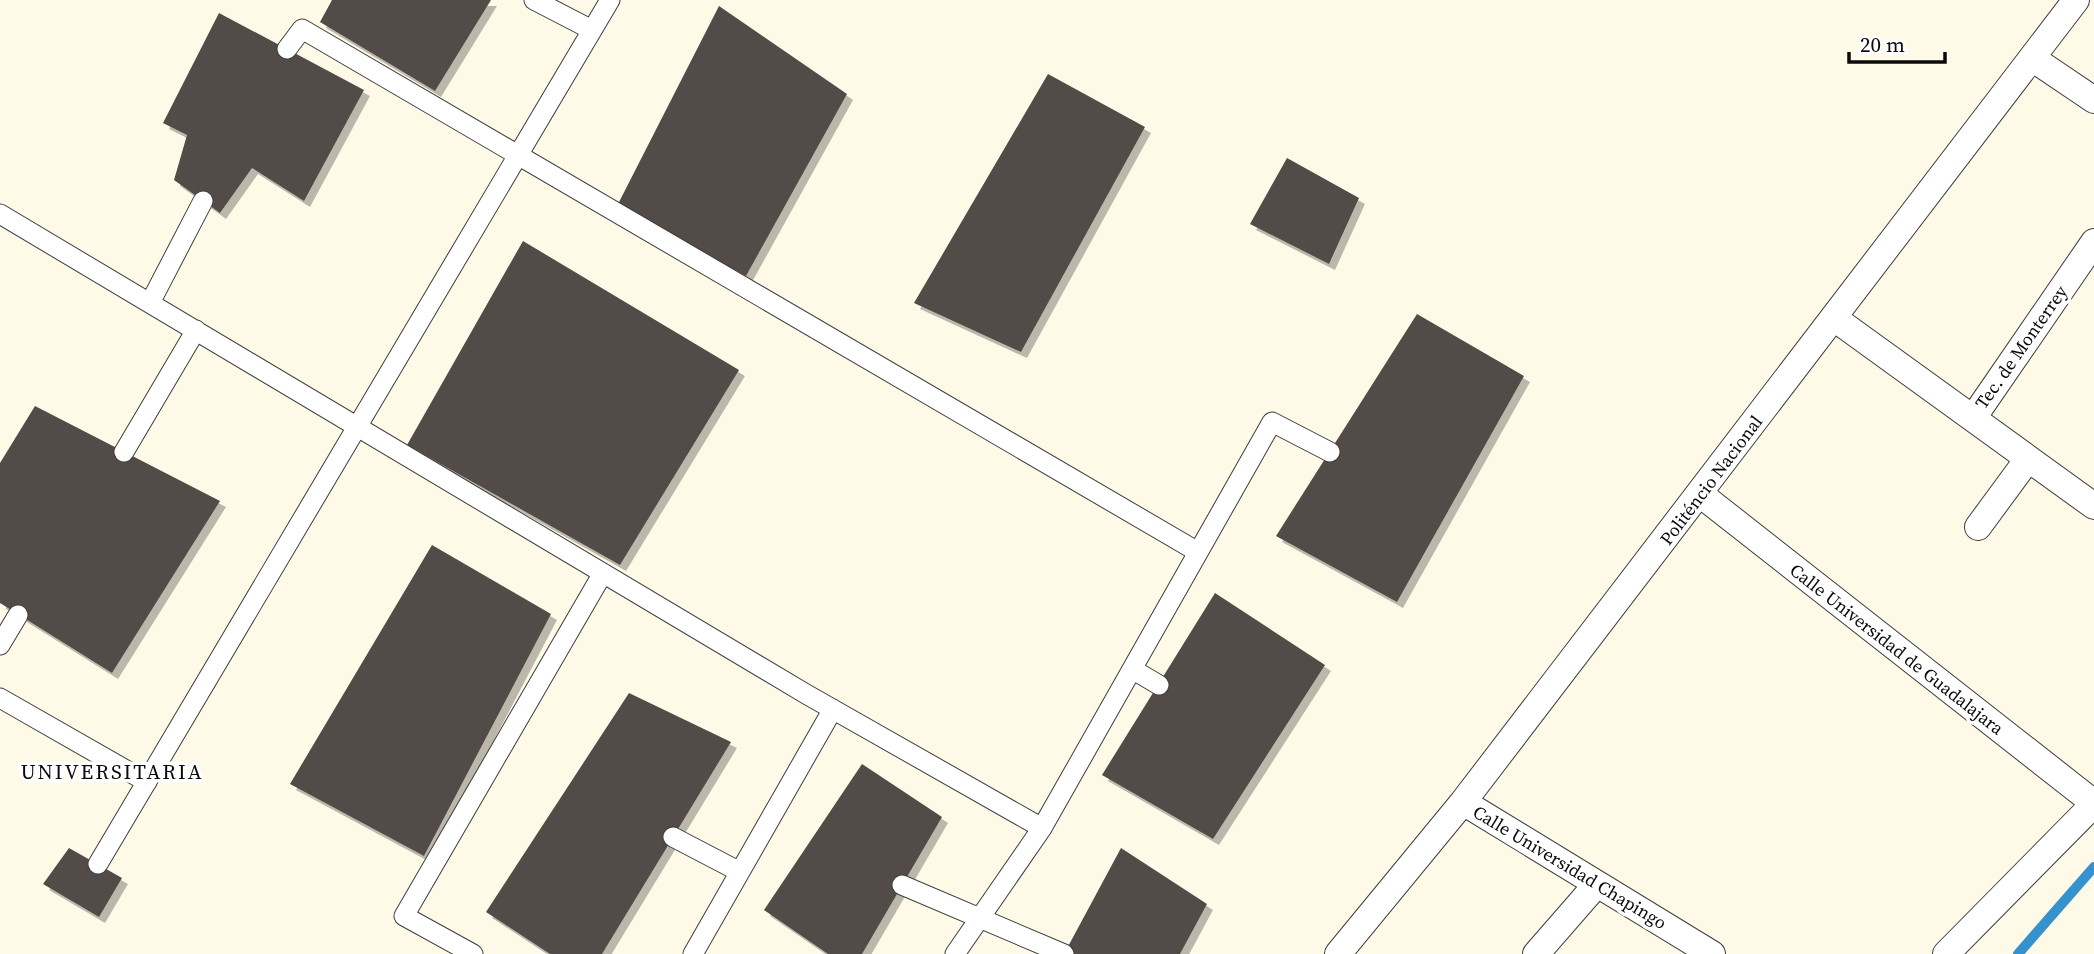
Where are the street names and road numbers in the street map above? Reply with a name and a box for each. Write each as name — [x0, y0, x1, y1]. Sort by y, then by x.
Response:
street label: Tec. de Monterrey — [1969, 280, 2073, 414]
street label: Politéncio Nacional — [1654, 410, 1768, 550]
street label: Calle Universidad de Guadalajara — [1785, 558, 2010, 741]
street label: Calle Universidad Chapingo — [1468, 799, 1672, 935]

